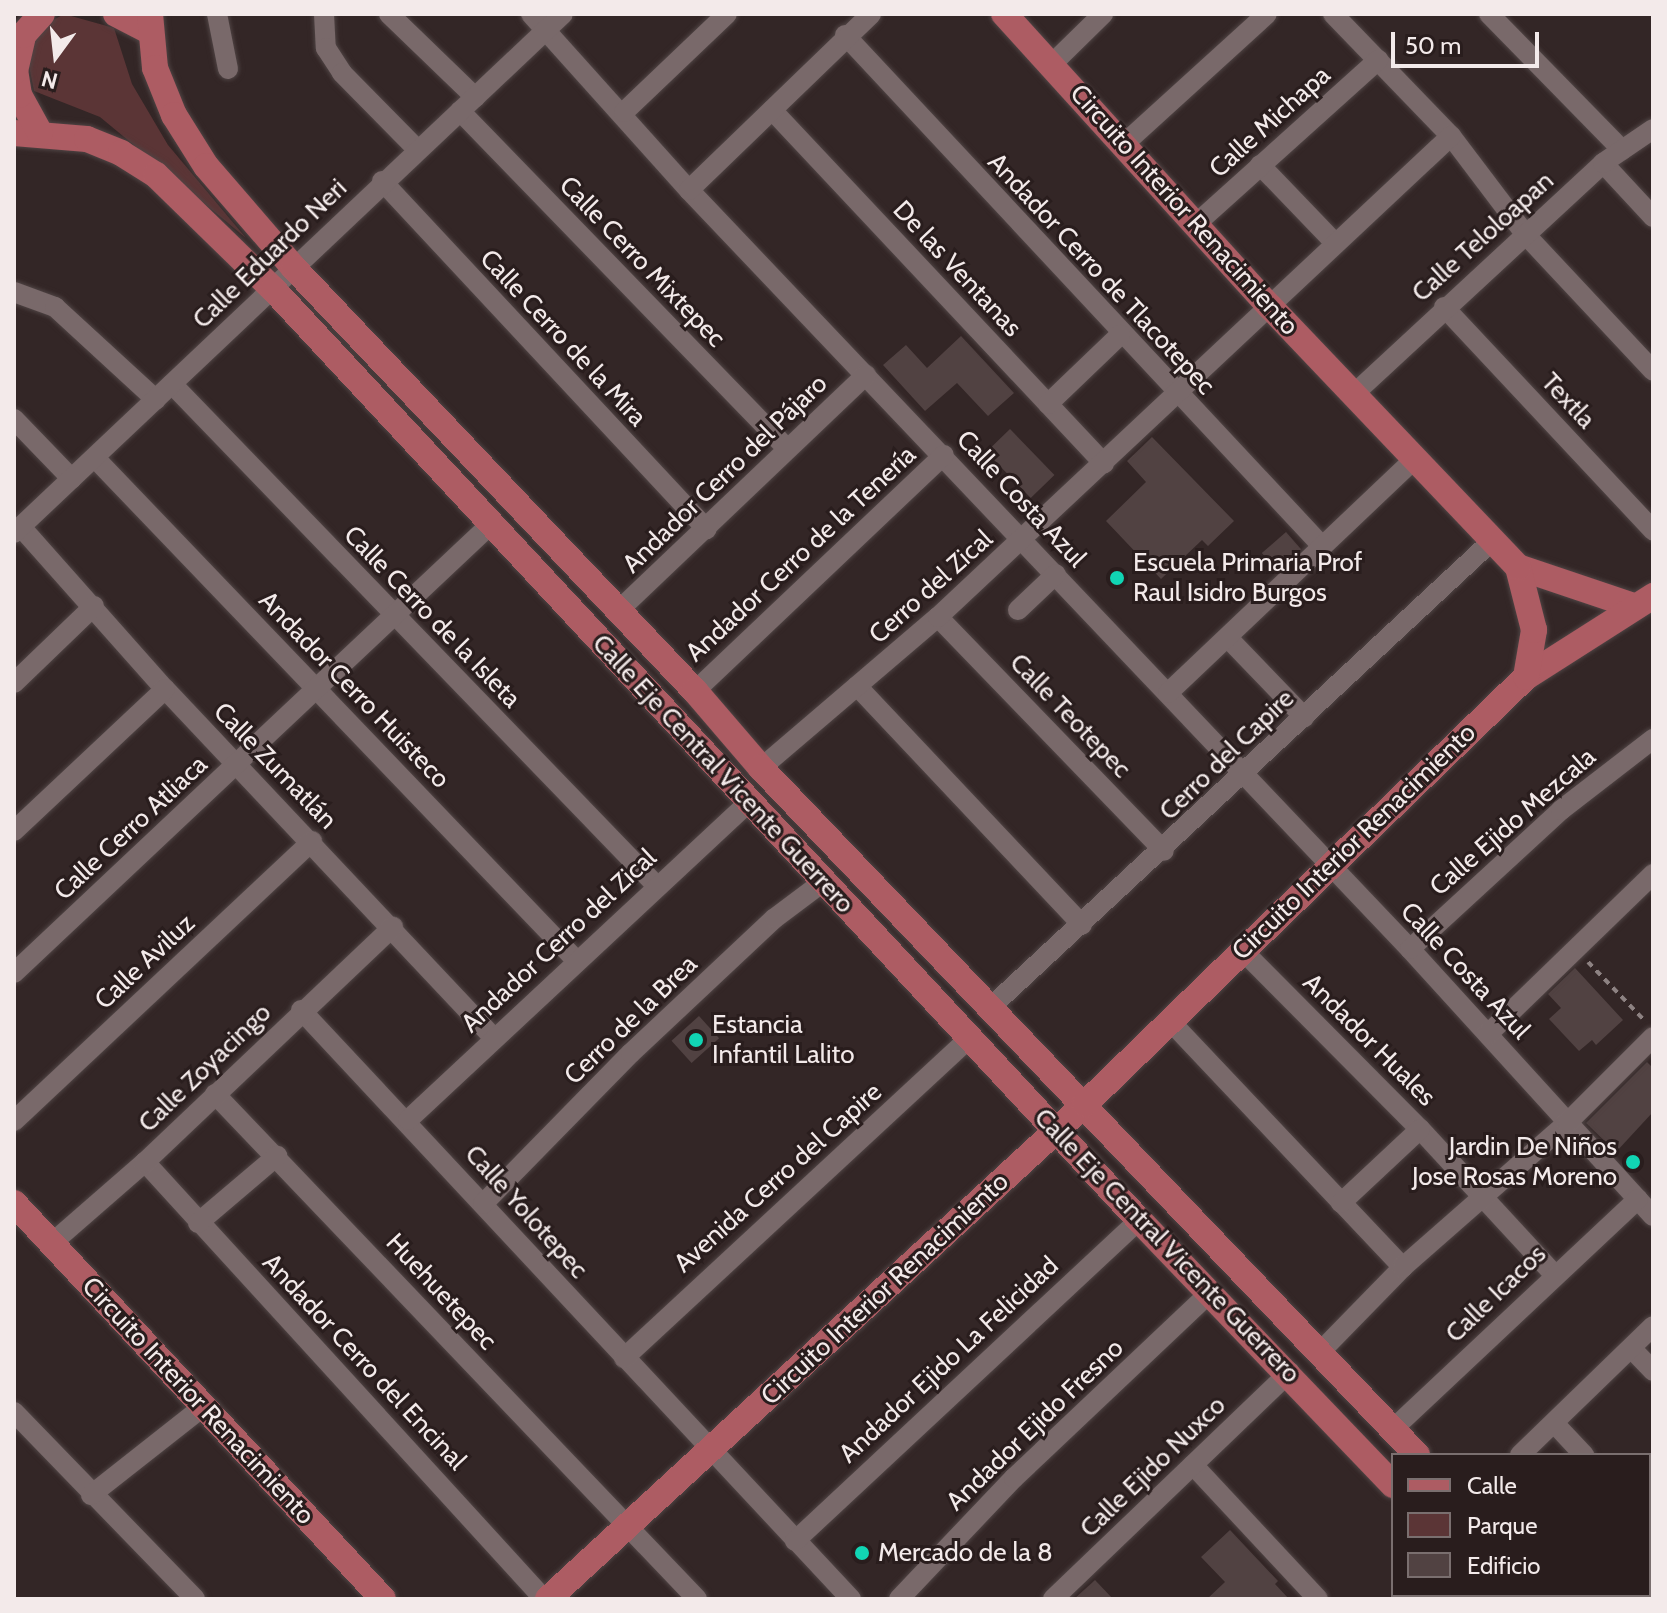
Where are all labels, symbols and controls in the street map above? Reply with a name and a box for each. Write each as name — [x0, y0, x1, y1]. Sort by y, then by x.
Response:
north arrow — [16, 16, 96, 96]
scale bar — [1395, 16, 1543, 66]
text: 50 m — [1405, 31, 1461, 60]
street label: Calle Michapa — [1203, 60, 1337, 184]
text: N — [39, 65, 61, 95]
street label: Circuito Interior Renacimiento — [1063, 78, 1305, 342]
street label: Andador Cerro de Tlacotepec — [981, 147, 1221, 401]
street label: Calle Teloloapan — [1406, 165, 1560, 309]
street label: Calle Cerro Mixtepec — [553, 170, 731, 354]
street label: Calle Eduardo Neri — [187, 173, 353, 335]
street label: De las Ventanas — [886, 195, 1028, 343]
street label: Calle Cerro de la Mira — [473, 243, 653, 433]
street label: Textla — [1535, 367, 1601, 435]
street label: Andador Cerro del Pájaro — [616, 368, 834, 580]
street label: Calle Costa Azul — [950, 424, 1092, 574]
street label: Andador Cerro de la Tenería — [680, 439, 922, 669]
street label: Calle Cerro de la Isleta — [337, 520, 527, 714]
street label: Cerro del Zical — [863, 524, 999, 650]
place label: Escuela Primaria Prof Raul Isidro Burgos — [1133, 547, 1362, 608]
marker: Escuela Primaria Prof Raul Isidro Burgos — [1108, 569, 1126, 587]
street label: Andador Cerro Huisteco — [252, 585, 456, 795]
street label: Calle Eje Central Vicente Guerrero — [586, 628, 860, 920]
street label: Calle Teotepec — [1003, 647, 1137, 785]
street label: Cerro del Capire — [1153, 683, 1301, 827]
street label: Calle Zumatlán — [207, 696, 343, 836]
street label: Circuito Interior Renacimiento — [1226, 717, 1482, 967]
street label: Calle Ejido Mezcala — [1424, 742, 1602, 902]
street label: Calle Cerro Atliaca — [48, 749, 214, 907]
street label: Andador Cerro del Zical — [455, 843, 663, 1039]
street label: Calle Costa Azul — [1394, 896, 1536, 1046]
street label: Calle Aviluz — [89, 908, 201, 1016]
street label: Cerro de la Brea — [558, 949, 704, 1091]
street label: Andador Huales — [1296, 967, 1442, 1113]
street label: Calle Zoyacingo — [132, 997, 278, 1139]
place label: Estancia Infantil Lalito — [712, 1009, 854, 1070]
marker: Estancia Infantil Lalito — [687, 1031, 705, 1049]
street label: Avenida Cerro del Capire — [668, 1077, 888, 1279]
street label: Calle Eje Central Vicente Guerrero — [1027, 1102, 1307, 1390]
place label: Jardin De Niños Jose Rosas Moreno — [1412, 1131, 1617, 1192]
street label: Calle Yolotepec — [458, 1139, 594, 1285]
marker: Jardin De Niños Jose Rosas Moreno — [1624, 1153, 1642, 1171]
street label: Circuito Interior Renacimiento — [755, 1166, 1015, 1412]
street label: Huehuetepec — [379, 1227, 503, 1357]
street label: Calle Icacos — [1439, 1239, 1553, 1349]
street label: Andador Cerro del Encinal — [256, 1247, 472, 1477]
street label: Andador Ejido La Felicidad — [833, 1250, 1065, 1470]
street label: Circuito Interior Renacimiento — [75, 1271, 321, 1531]
street label: Andador Ejido Fresno — [940, 1332, 1130, 1518]
street label: Calle Ejido Nuxco — [1074, 1390, 1232, 1544]
legend — [1391, 1453, 1651, 1597]
text: Calle — [1467, 1471, 1517, 1500]
text: Parque — [1467, 1511, 1537, 1540]
place label: Mercado de la 8 — [878, 1537, 1053, 1569]
marker: Mercado de la 8 — [853, 1544, 871, 1562]
text: Edificio — [1467, 1551, 1541, 1580]

